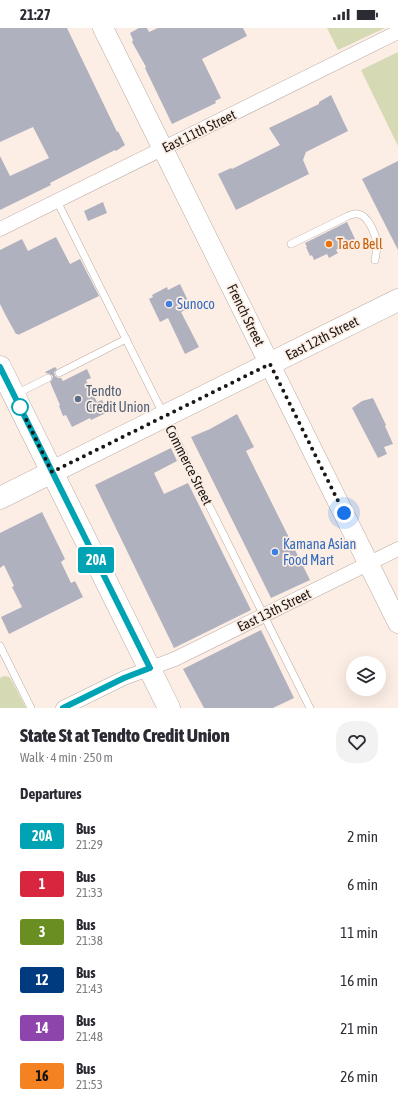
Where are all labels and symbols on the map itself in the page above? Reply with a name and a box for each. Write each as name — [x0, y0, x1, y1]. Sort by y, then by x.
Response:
street label: East 11th Street — [160, 106, 238, 156]
place label: Taco Bell — [337, 236, 383, 252]
marker: Taco Bell — [324, 239, 334, 249]
street label: French Street — [224, 281, 268, 349]
place label: Sunoco — [177, 296, 215, 312]
marker: Sunoco — [164, 299, 174, 309]
street label: East 12th Street — [283, 313, 361, 363]
place label: Tendto Credit Union — [86, 383, 150, 415]
marker: Tendto Credit Union — [73, 394, 83, 404]
unlabelled marker — [11, 398, 29, 416]
street label: Commerce Street — [162, 422, 216, 508]
your location — [334, 503, 354, 523]
place label: Kamana Asian Food Mart — [283, 536, 356, 568]
line badge: 20A — [73, 547, 119, 573]
marker: Kamana Asian Food Mart — [270, 547, 280, 557]
street label: East 13th Street — [235, 585, 313, 635]

